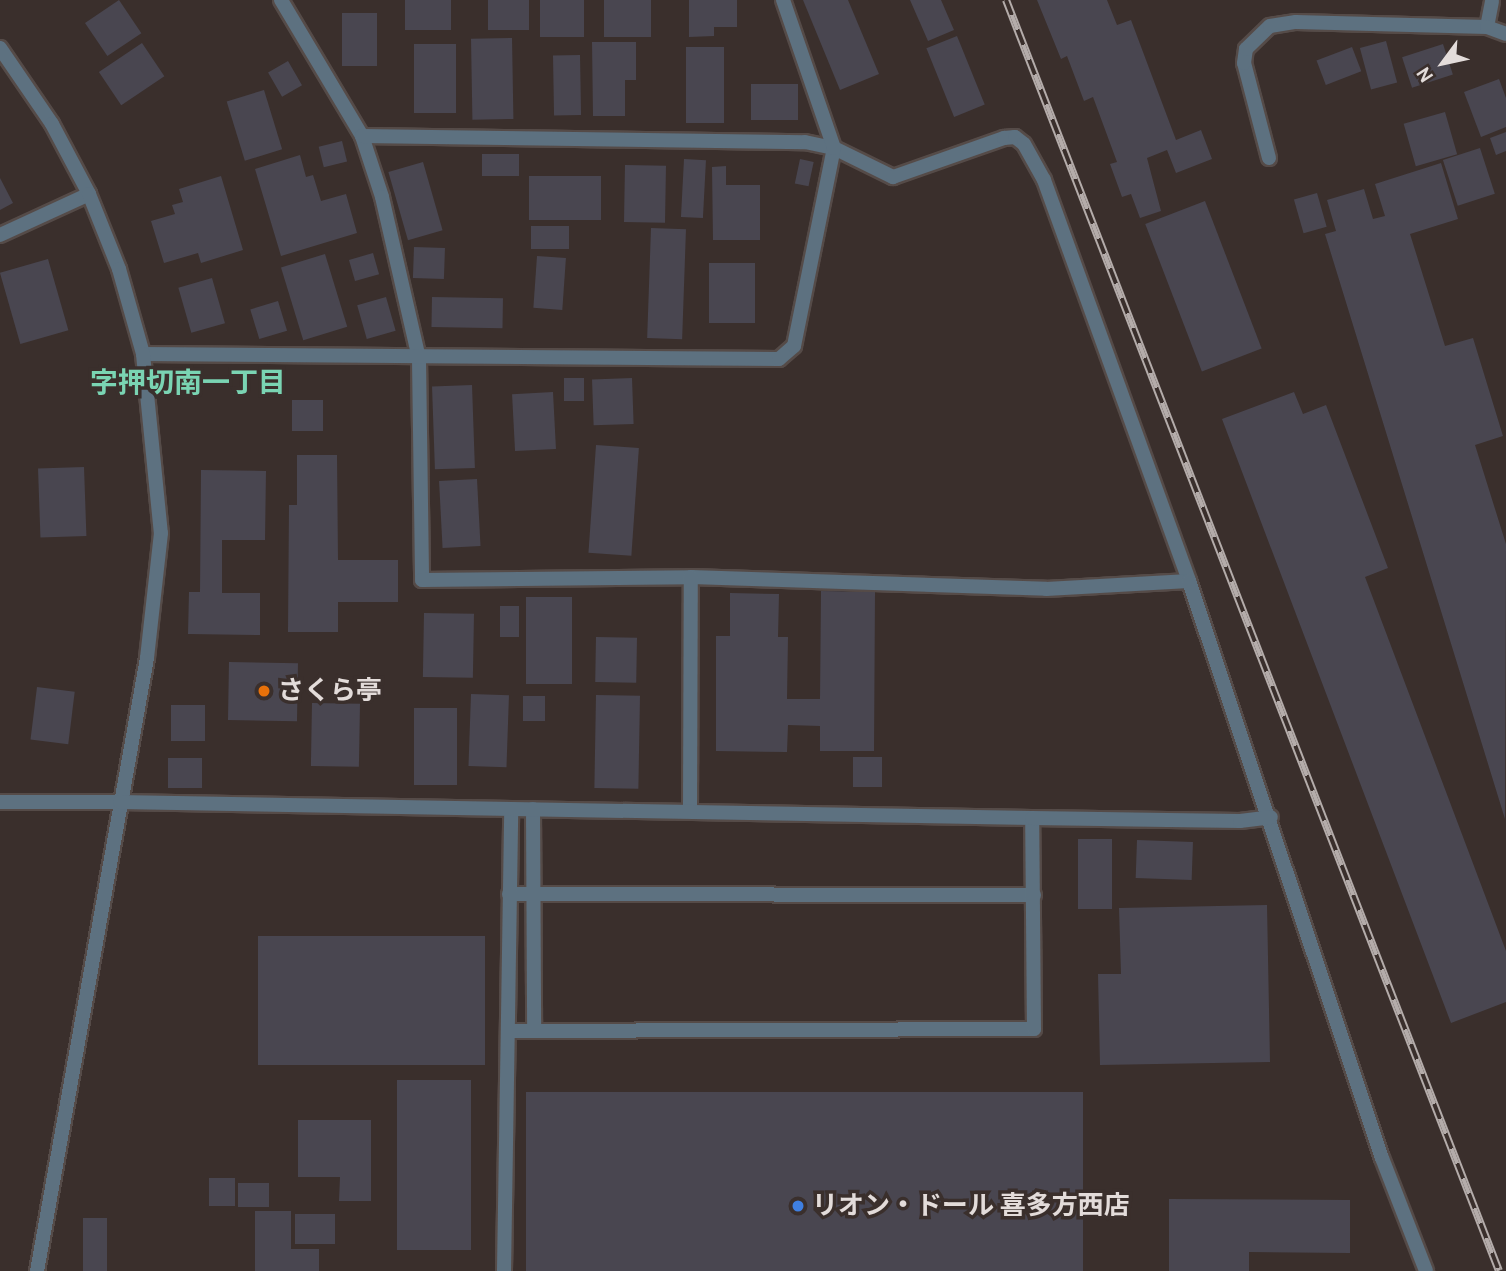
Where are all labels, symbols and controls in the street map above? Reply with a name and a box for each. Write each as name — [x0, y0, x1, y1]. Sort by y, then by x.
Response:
north arrow — [1408, 28, 1478, 98]
text: N — [1412, 63, 1438, 87]
district label: 字押切南一丁目 — [90, 365, 286, 399]
place label: さくら亭 — [278, 675, 382, 707]
marker: さくら亭 — [256, 683, 272, 699]
place label: リオン・ドール 喜多方西店 — [812, 1190, 1130, 1222]
marker: リオン・ドール 喜多方西店 — [790, 1198, 806, 1214]

